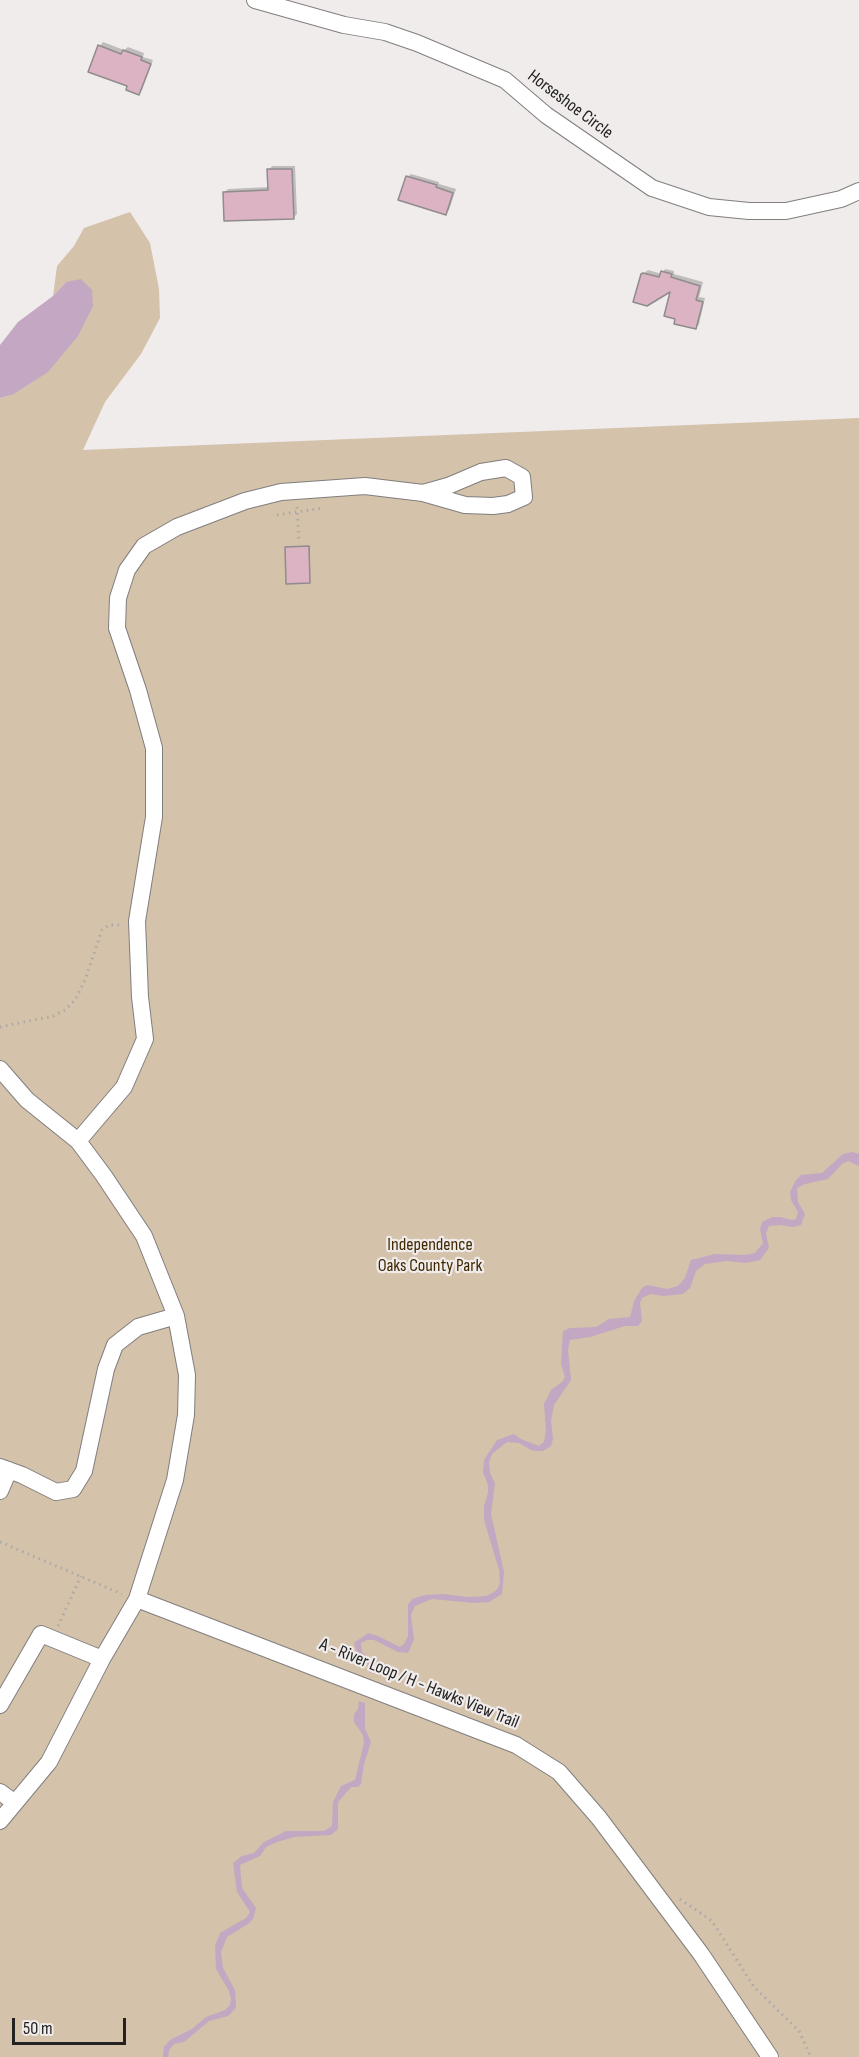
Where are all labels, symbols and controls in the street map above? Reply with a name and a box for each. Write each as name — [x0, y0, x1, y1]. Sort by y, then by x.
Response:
street label: Horseshoe Circle — [523, 66, 617, 144]
park label: Independence Oaks County Park — [378, 1234, 482, 1276]
street label: A - River Loop / H - Hawks View Trail — [316, 1634, 522, 1734]
scale bar — [15, 2006, 129, 2044]
text: 50 m — [23, 2018, 53, 2039]

